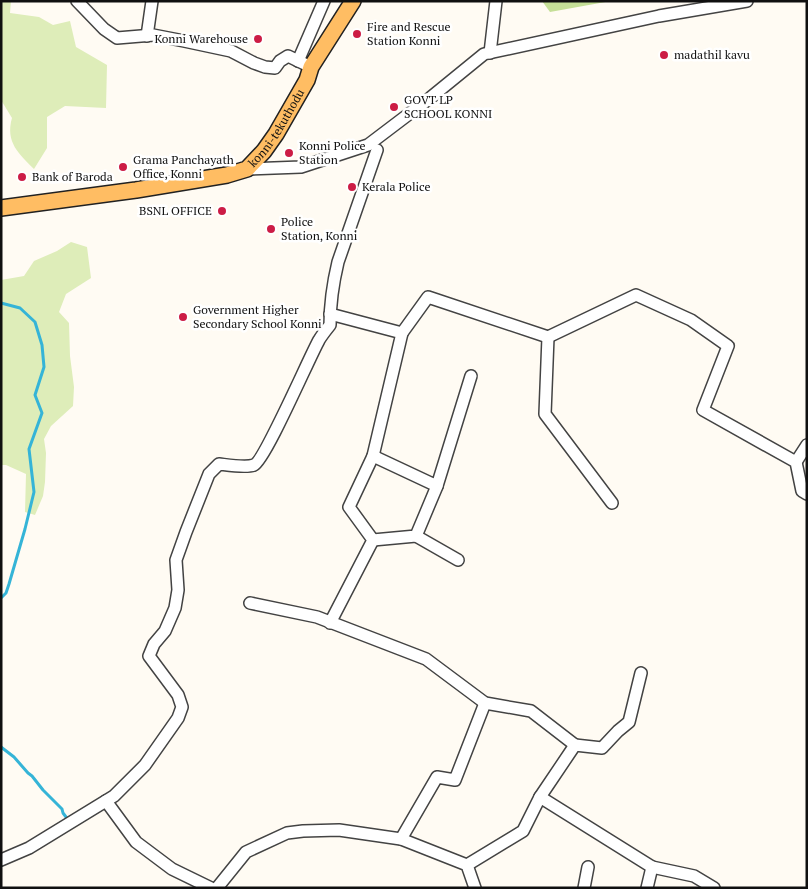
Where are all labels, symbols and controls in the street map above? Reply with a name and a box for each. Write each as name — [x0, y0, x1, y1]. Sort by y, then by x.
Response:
place label: Fire and Rescue Station Konni — [367, 19, 451, 48]
marker: Fire and Rescue Station Konni — [351, 28, 363, 40]
place label: Konni Warehouse — [154, 31, 248, 46]
marker: Konni Warehouse — [252, 33, 264, 45]
place label: madathil kavu — [674, 47, 750, 62]
marker: madathil kavu — [658, 49, 670, 61]
street label: konni-tekuthodu — [245, 86, 307, 170]
place label: GOVT LP SCHOOL KONNI — [404, 92, 492, 121]
marker: GOVT LP SCHOOL KONNI — [388, 101, 400, 113]
place label: Konni Police Station — [299, 138, 366, 167]
marker: Konni Police Station — [283, 147, 295, 159]
place label: Grama Panchayath Office, Konni — [133, 152, 234, 181]
marker: Grama Panchayath Office, Konni — [117, 161, 129, 173]
place label: Bank of Baroda — [32, 169, 113, 184]
marker: Bank of Baroda — [16, 171, 28, 183]
place label: Kerala Police — [362, 179, 431, 194]
marker: Kerala Police — [346, 181, 358, 193]
place label: BSNL OFFICE — [139, 203, 212, 218]
marker: BSNL OFFICE — [216, 205, 228, 217]
place label: Police Station, Konni — [281, 214, 358, 243]
marker: Police Station, Konni — [265, 223, 277, 235]
place label: Government Higher Secondary School Konni — [193, 302, 322, 331]
marker: Government Higher Secondary School Konni — [177, 311, 189, 323]

